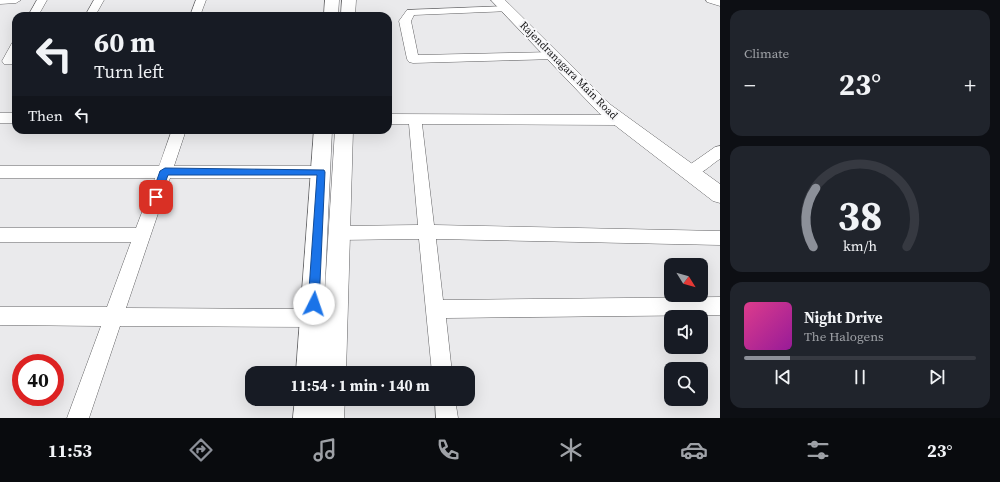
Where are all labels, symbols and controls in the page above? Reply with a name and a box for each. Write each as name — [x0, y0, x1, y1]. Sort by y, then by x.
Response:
street label: Rajendranagara Main Road — [516, 18, 622, 123]
text: 60 m — [94, 23, 156, 61]
icon: left — [28, 28, 80, 80]
text: Climate — [744, 45, 789, 62]
text: Turn left — [94, 59, 164, 84]
text: 23° — [839, 64, 881, 105]
text: − — [744, 70, 756, 100]
text: + — [964, 70, 976, 100]
icon: left — [71, 104, 93, 126]
text: Then — [28, 105, 63, 126]
pin — [139, 180, 173, 214]
icon: arrive — [145, 186, 167, 208]
text: 38 — [837, 187, 883, 244]
text: km/h — [843, 236, 877, 256]
north arrow — [664, 258, 708, 302]
map controls — [664, 258, 708, 406]
position arrow — [293, 283, 335, 325]
text: Night Drive — [804, 307, 883, 328]
button: sound — [664, 310, 708, 354]
text: The Halogens — [804, 328, 884, 345]
speed limit sign: 40 — [12, 354, 64, 406]
button: search — [664, 362, 708, 406]
icon: previous — [772, 366, 794, 388]
icon: pause — [849, 366, 871, 388]
icon: next — [926, 366, 948, 388]
text: 11:54 · 1 min · 140 m — [291, 375, 430, 396]
icon: directions — [187, 436, 215, 464]
icon: music — [311, 436, 339, 464]
icon: phone — [434, 436, 462, 464]
icon: climate — [557, 436, 585, 464]
icon: car — [680, 436, 708, 464]
icon: filters — [804, 436, 832, 464]
text: 11:53 — [48, 438, 92, 463]
text: 23° — [927, 438, 952, 463]

